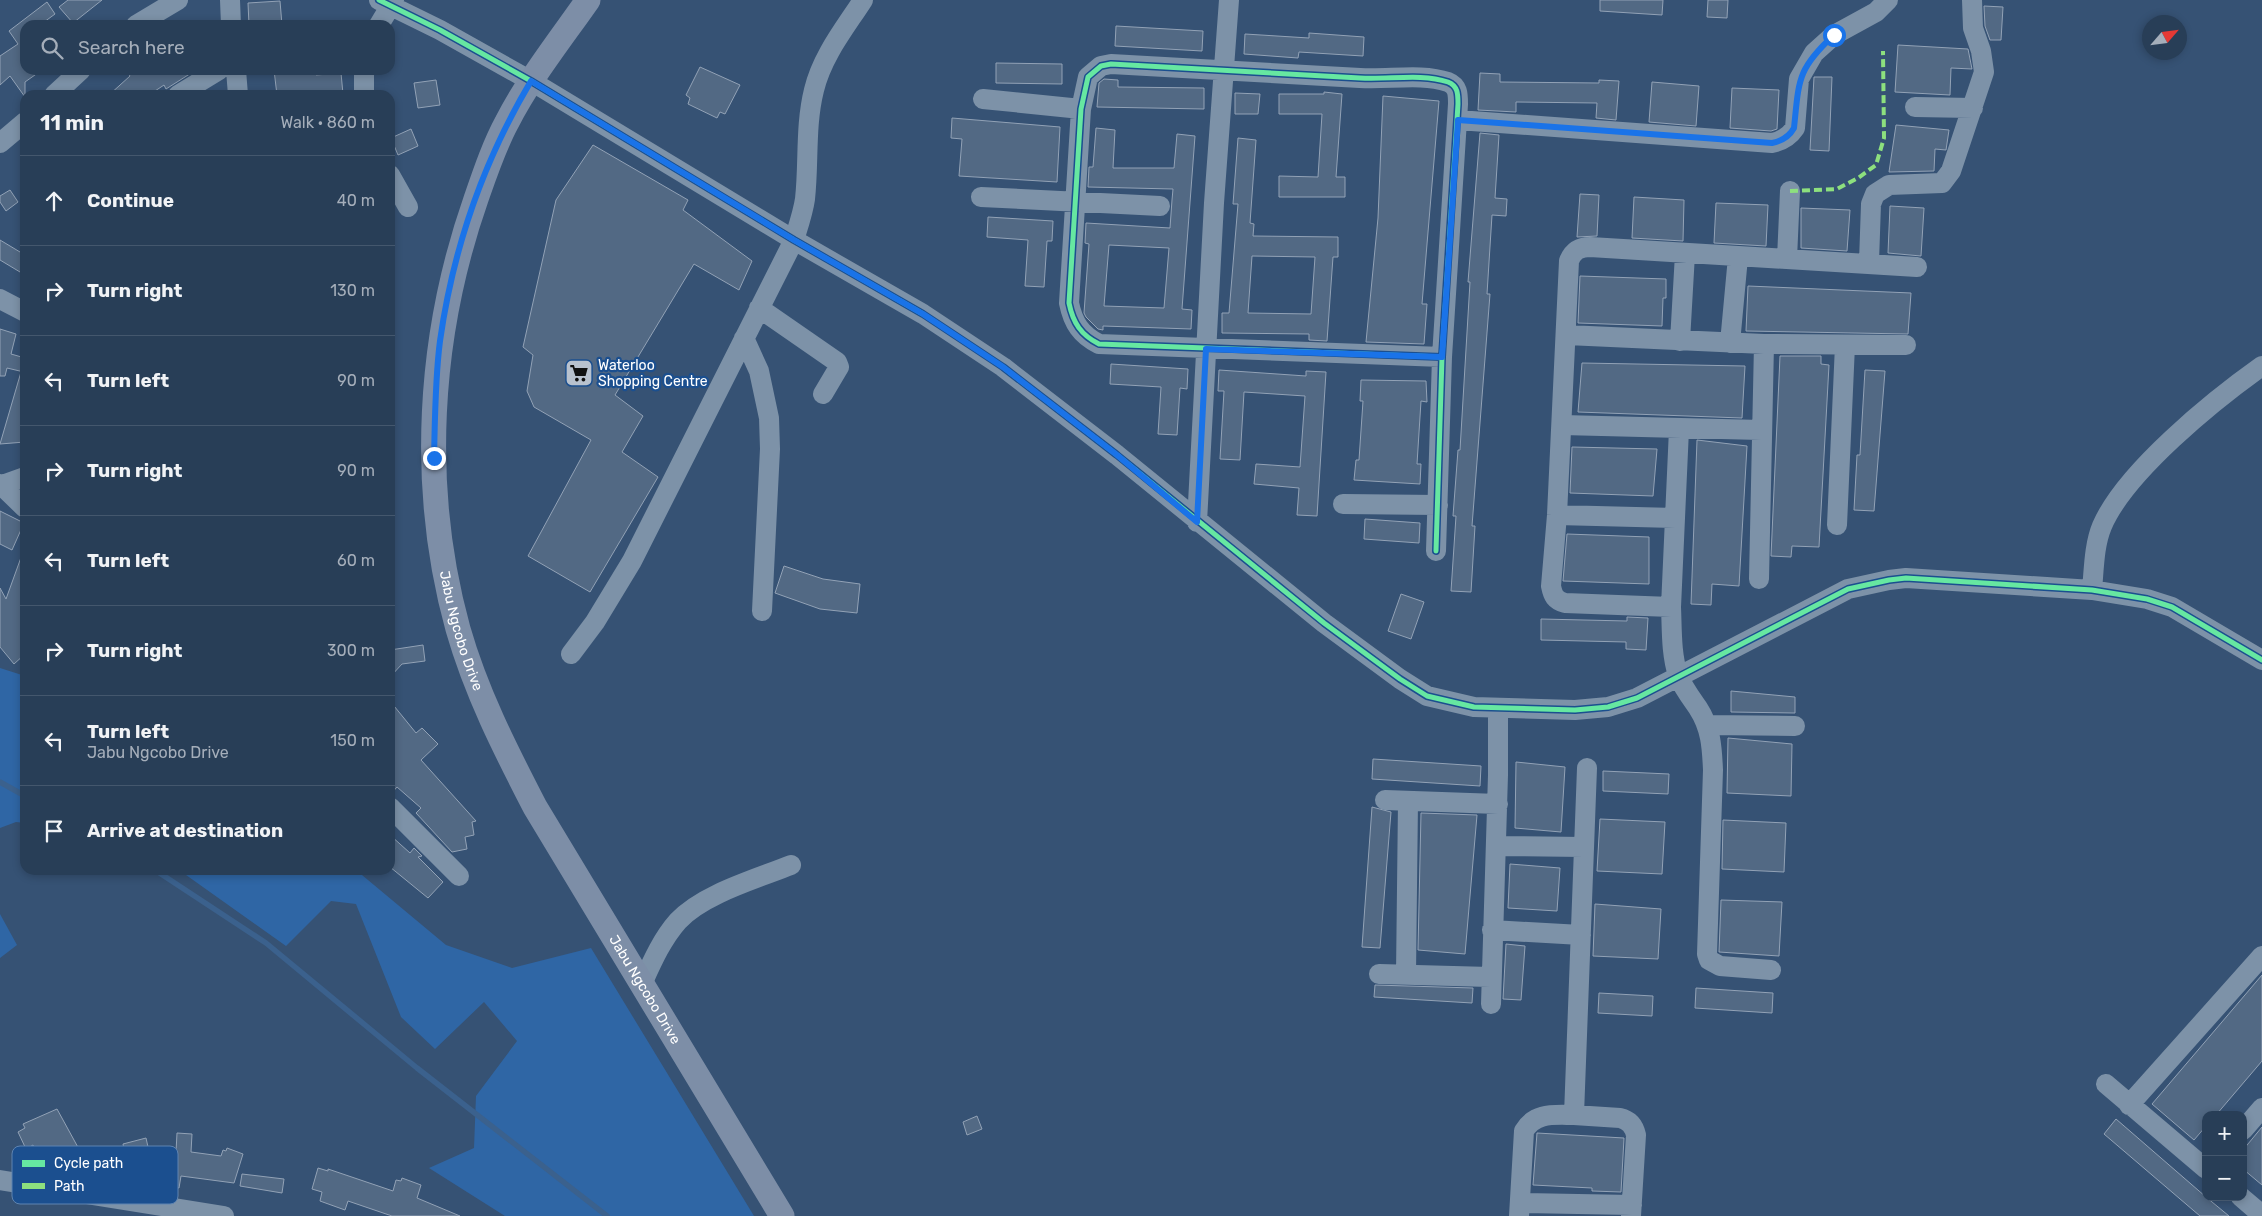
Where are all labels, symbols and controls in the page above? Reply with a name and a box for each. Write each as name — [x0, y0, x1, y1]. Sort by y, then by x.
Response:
north arrow — [2142, 15, 2187, 60]
search box — [20, 20, 395, 75]
route start — [1823, 24, 1846, 47]
icon: search — [38, 34, 66, 62]
text: Search here — [78, 36, 185, 59]
text: 11 min — [40, 110, 104, 135]
text: Walk · 860 m — [280, 113, 375, 132]
icon: ahead — [40, 187, 68, 215]
text: Continue — [87, 189, 174, 212]
text: 40 m — [337, 191, 375, 210]
icon: right — [40, 277, 68, 305]
text: Turn right — [87, 279, 182, 302]
text: 130 m — [330, 281, 375, 300]
place label: Waterloo Shopping Centre — [598, 357, 708, 390]
supermarket icon: Waterloo Shopping Centre — [564, 358, 594, 388]
icon: left — [40, 367, 68, 395]
text: Turn left — [87, 369, 169, 392]
text: 90 m — [337, 371, 375, 390]
route end — [423, 447, 446, 470]
icon: right — [40, 457, 68, 485]
text: Turn right — [87, 459, 182, 482]
text: 90 m — [337, 461, 375, 480]
icon: left — [40, 547, 68, 575]
text: Turn left — [87, 549, 169, 572]
text: 60 m — [337, 551, 375, 570]
street label: Jabu Ngcobo Drive — [436, 569, 487, 693]
icon: right — [40, 637, 68, 665]
text: Turn right — [87, 639, 182, 662]
text: 300 m — [327, 641, 375, 660]
text: Turn left — [87, 720, 169, 743]
icon: left — [40, 727, 68, 755]
text: 150 m — [330, 731, 375, 750]
text: Jabu Ngcobo Drive — [87, 743, 229, 762]
icon: arrive — [40, 817, 68, 845]
text: Arrive at destination — [87, 819, 283, 842]
street label: Jabu Ngcobo Drive — [606, 932, 685, 1047]
map controls — [2202, 1111, 2247, 1201]
button: + — [2202, 1111, 2247, 1156]
legend — [12, 1146, 178, 1204]
text: Cycle path — [54, 1155, 123, 1172]
button: − — [2202, 1156, 2247, 1201]
text: Path — [54, 1178, 85, 1195]

